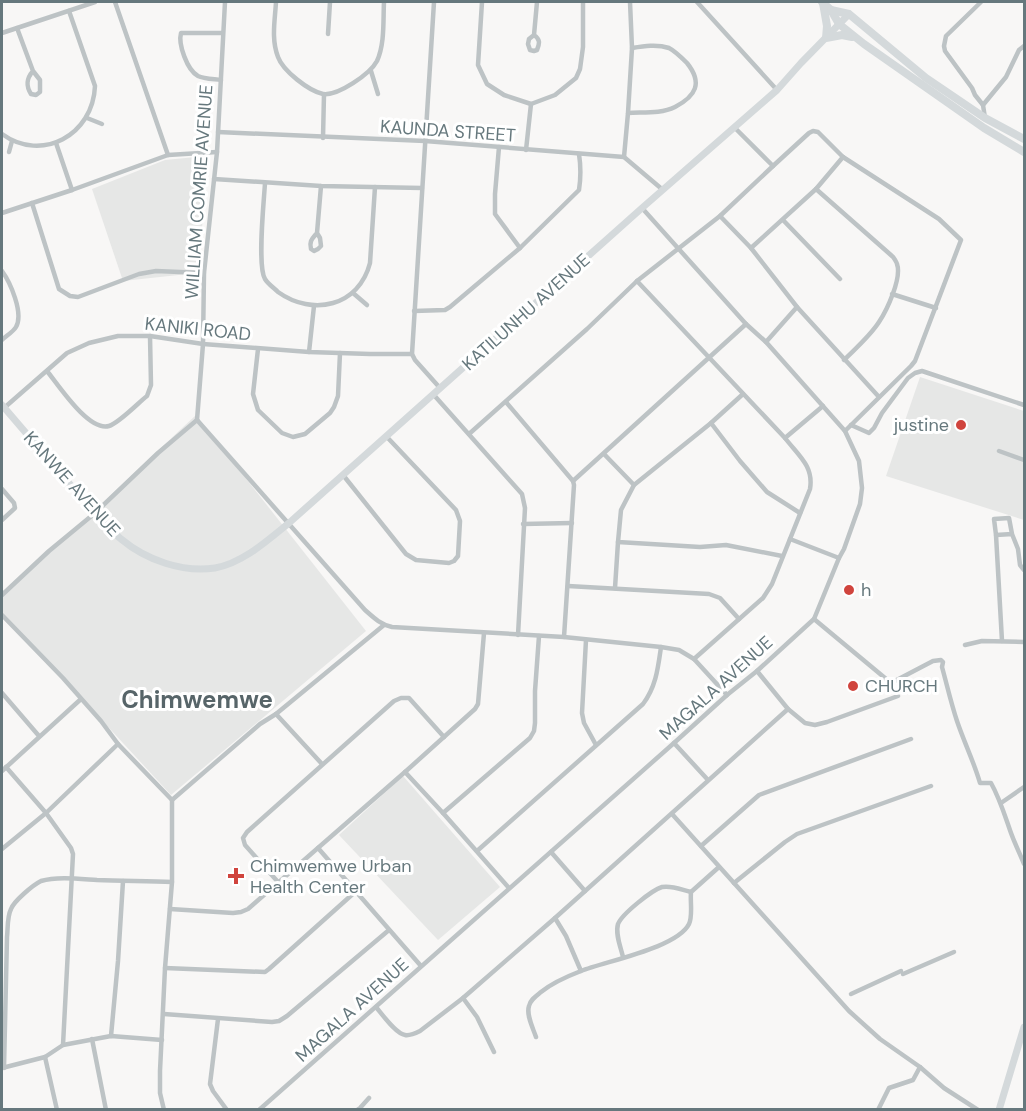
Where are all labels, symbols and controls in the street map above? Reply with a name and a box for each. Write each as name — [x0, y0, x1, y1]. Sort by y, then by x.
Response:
street label: WILLIAM COMRIE AVENUE — [180, 84, 218, 300]
street label: KAUNDA STREET — [379, 114, 517, 148]
street label: KATILUNHU AVENUE — [457, 248, 595, 376]
street label: KANIKI ROAD — [144, 311, 252, 347]
place label: justine — [893, 413, 949, 437]
marker: justine — [954, 418, 968, 432]
street label: KANWE AVENUE — [18, 426, 126, 542]
place label: h — [861, 578, 871, 602]
marker: h — [842, 583, 856, 597]
street label: MAGALA AVENUE — [654, 631, 778, 745]
place label: CHURCH — [865, 674, 938, 698]
marker: CHURCH — [846, 679, 860, 693]
district label: Chimwemwe — [121, 684, 273, 715]
place label: Chimwemwe Urban Health Center — [250, 854, 412, 899]
marker: Chimwemwe Urban Health Center — [227, 867, 245, 885]
street label: MAGALA AVENUE — [290, 953, 414, 1067]

